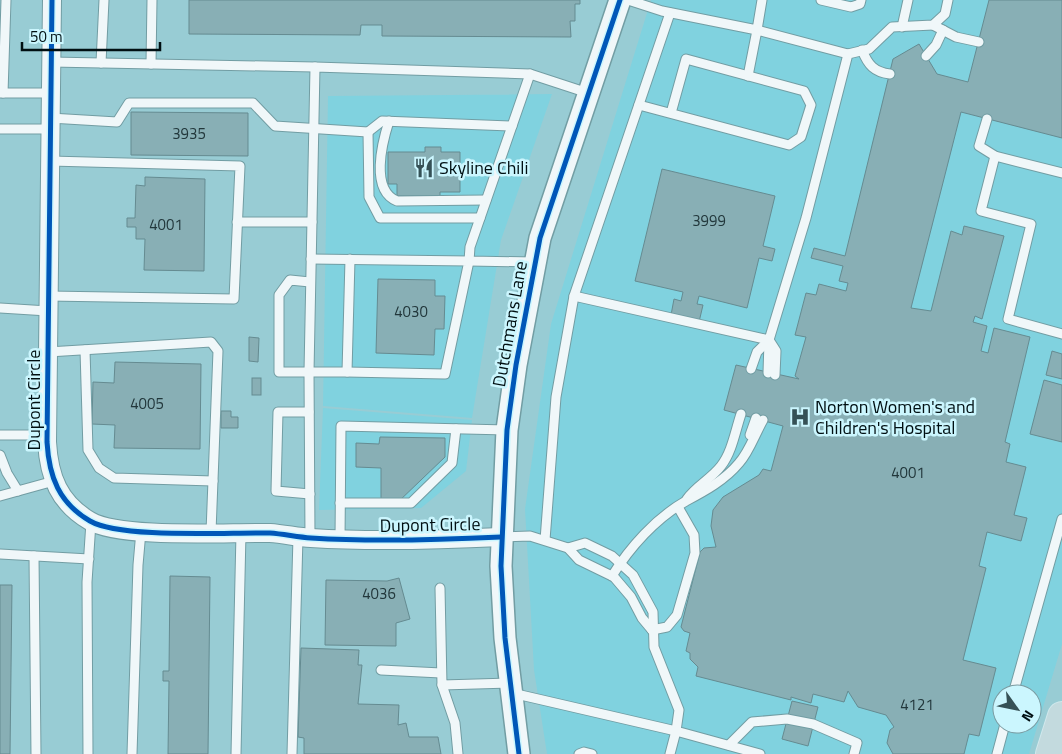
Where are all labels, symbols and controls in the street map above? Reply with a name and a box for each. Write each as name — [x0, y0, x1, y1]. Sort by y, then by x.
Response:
scale bar — [22, 20, 160, 52]
text: 50 m — [30, 25, 63, 48]
house number: 3935 — [172, 122, 206, 145]
place label: Skyline Chili — [439, 154, 528, 181]
restaurant icon: Skyline Chili — [413, 157, 435, 179]
house number: 3999 — [692, 209, 726, 232]
house number: 4001 — [149, 213, 183, 236]
street label: Dutchmans Lane — [485, 259, 534, 389]
house number: 4030 — [394, 300, 428, 323]
street label: Dupont Circle — [20, 350, 47, 450]
house number: 4005 — [130, 392, 164, 415]
place label: Norton Women's and Children's Hospital — [815, 393, 975, 441]
hospital icon: Norton Women's and Children's Hospital — [789, 406, 811, 428]
house number: 4001 — [891, 461, 925, 484]
street label: Dupont Circle — [379, 510, 481, 539]
house number: 4036 — [362, 582, 396, 605]
north arrow — [992, 684, 1042, 734]
house number: 4121 — [900, 693, 934, 716]
text: N — [1017, 707, 1040, 726]

